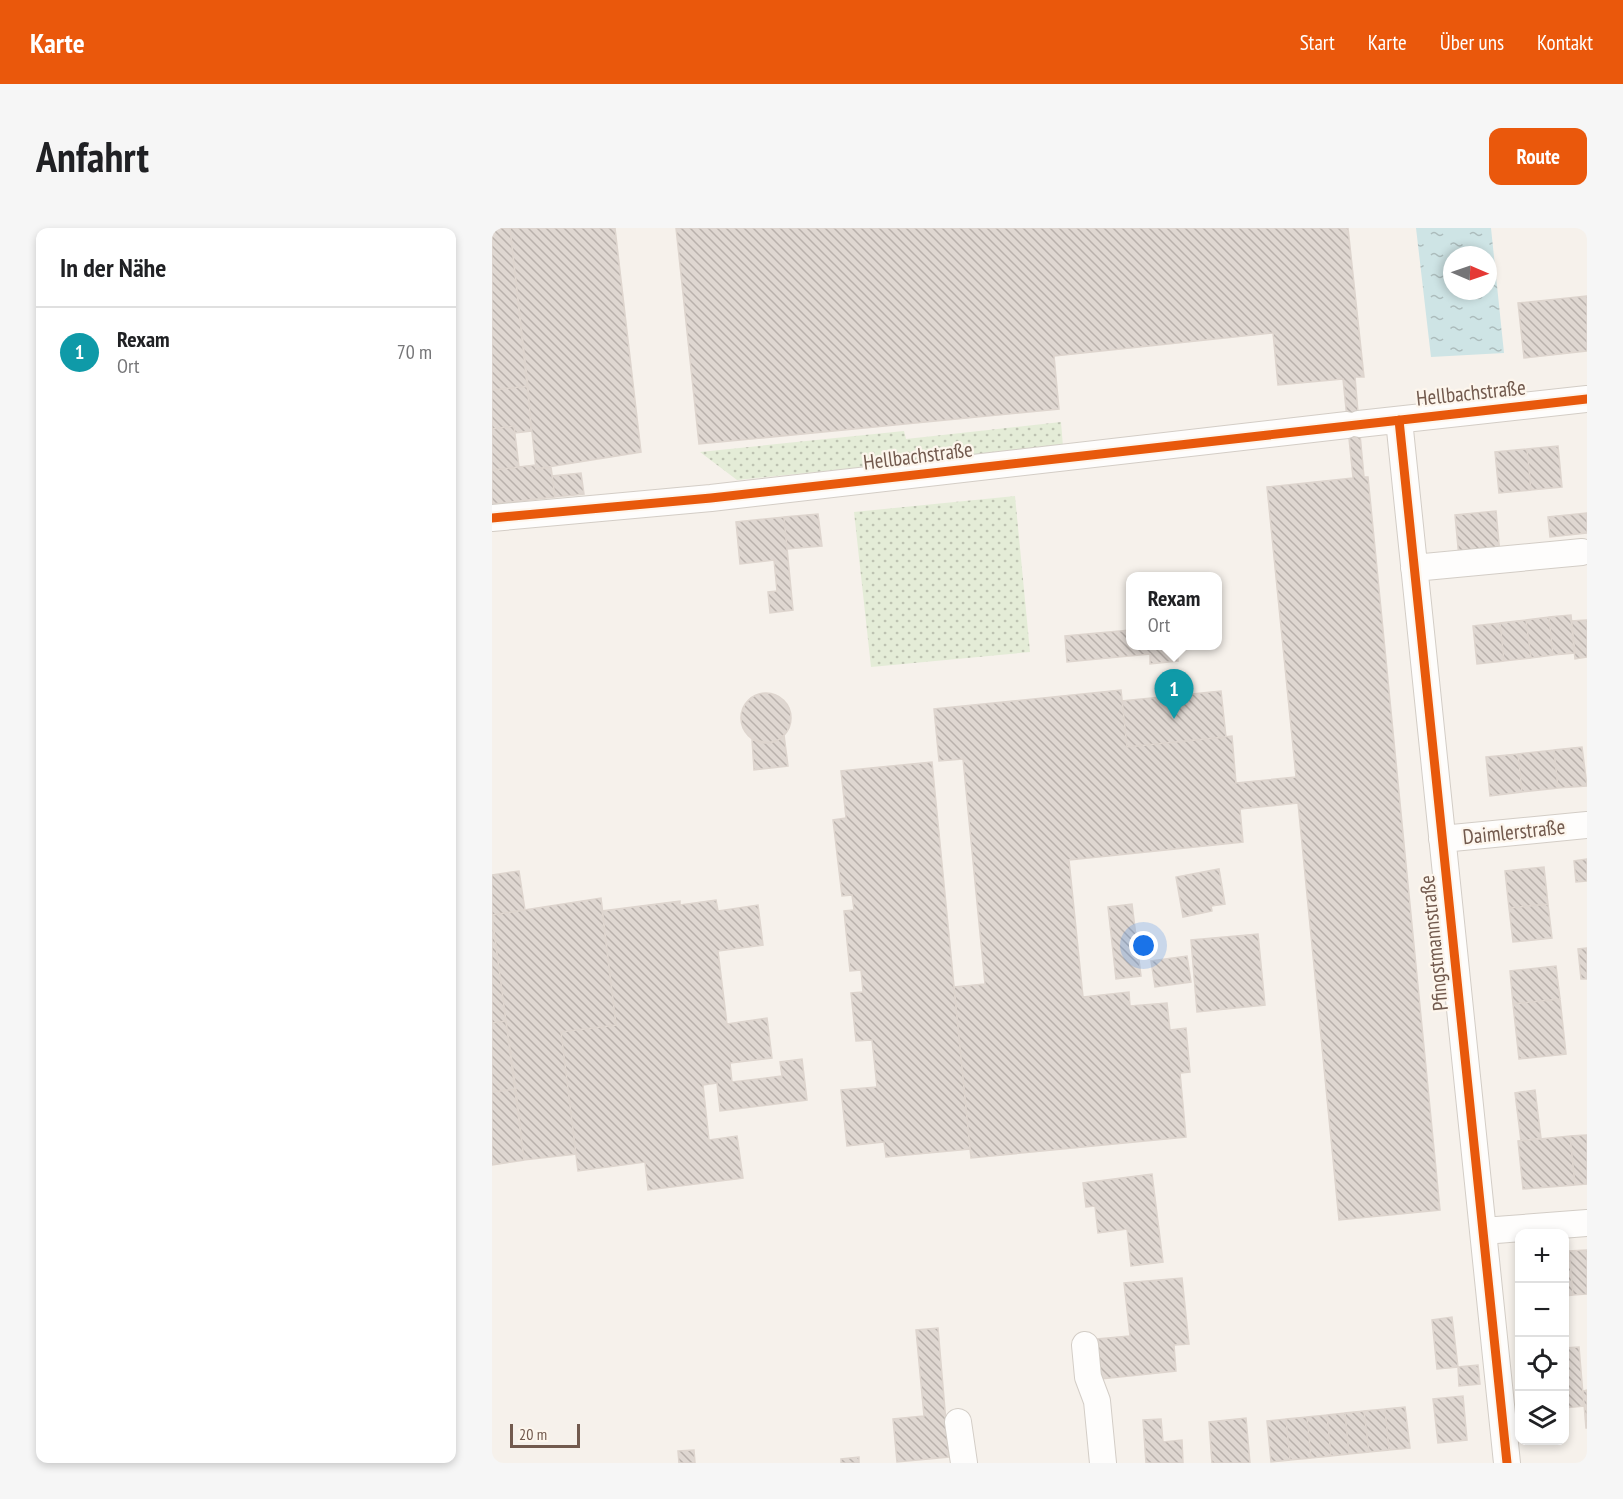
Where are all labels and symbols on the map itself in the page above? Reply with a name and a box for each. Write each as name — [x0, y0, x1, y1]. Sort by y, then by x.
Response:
north arrow — [1443, 246, 1497, 300]
street label: Hellbachstraße — [1415, 373, 1527, 412]
street label: Hellbachstraße — [862, 435, 974, 476]
pin: 1 — [1154, 670, 1194, 719]
street label: Daimlerstraße — [1461, 813, 1567, 850]
street label: Pfingstmannstraße — [1413, 874, 1454, 1012]
your location — [1129, 931, 1158, 960]
scale bar — [510, 1421, 580, 1448]

